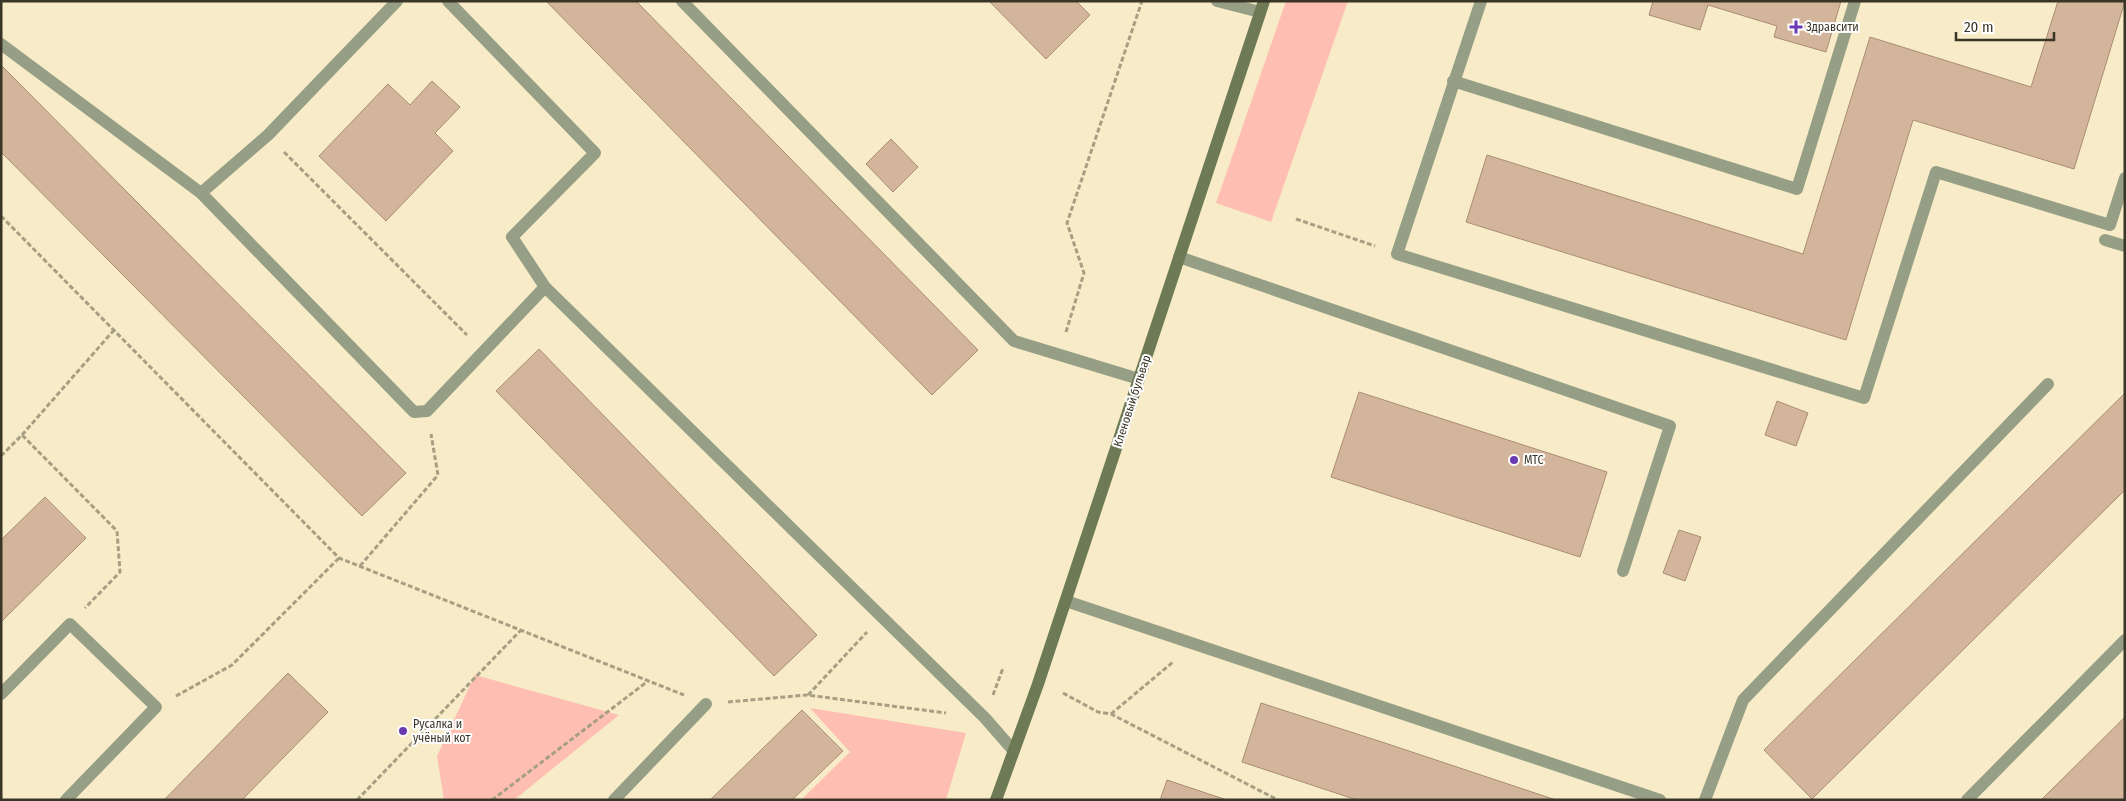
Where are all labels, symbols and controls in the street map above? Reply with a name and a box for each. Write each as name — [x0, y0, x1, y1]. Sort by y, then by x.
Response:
scale bar — [1956, 10, 2054, 42]
text: 20 m — [1964, 18, 1994, 36]
place label: Здравсити — [1806, 20, 1859, 34]
marker: Здравсити — [1790, 21, 1802, 33]
street label: Кленовый бульвар — [1111, 353, 1153, 449]
place label: МТС — [1524, 453, 1544, 467]
marker: МТС — [1508, 454, 1520, 466]
place label: Русалка и учёный кот — [413, 717, 470, 745]
marker: Русалка и учёный кот — [397, 725, 409, 737]

